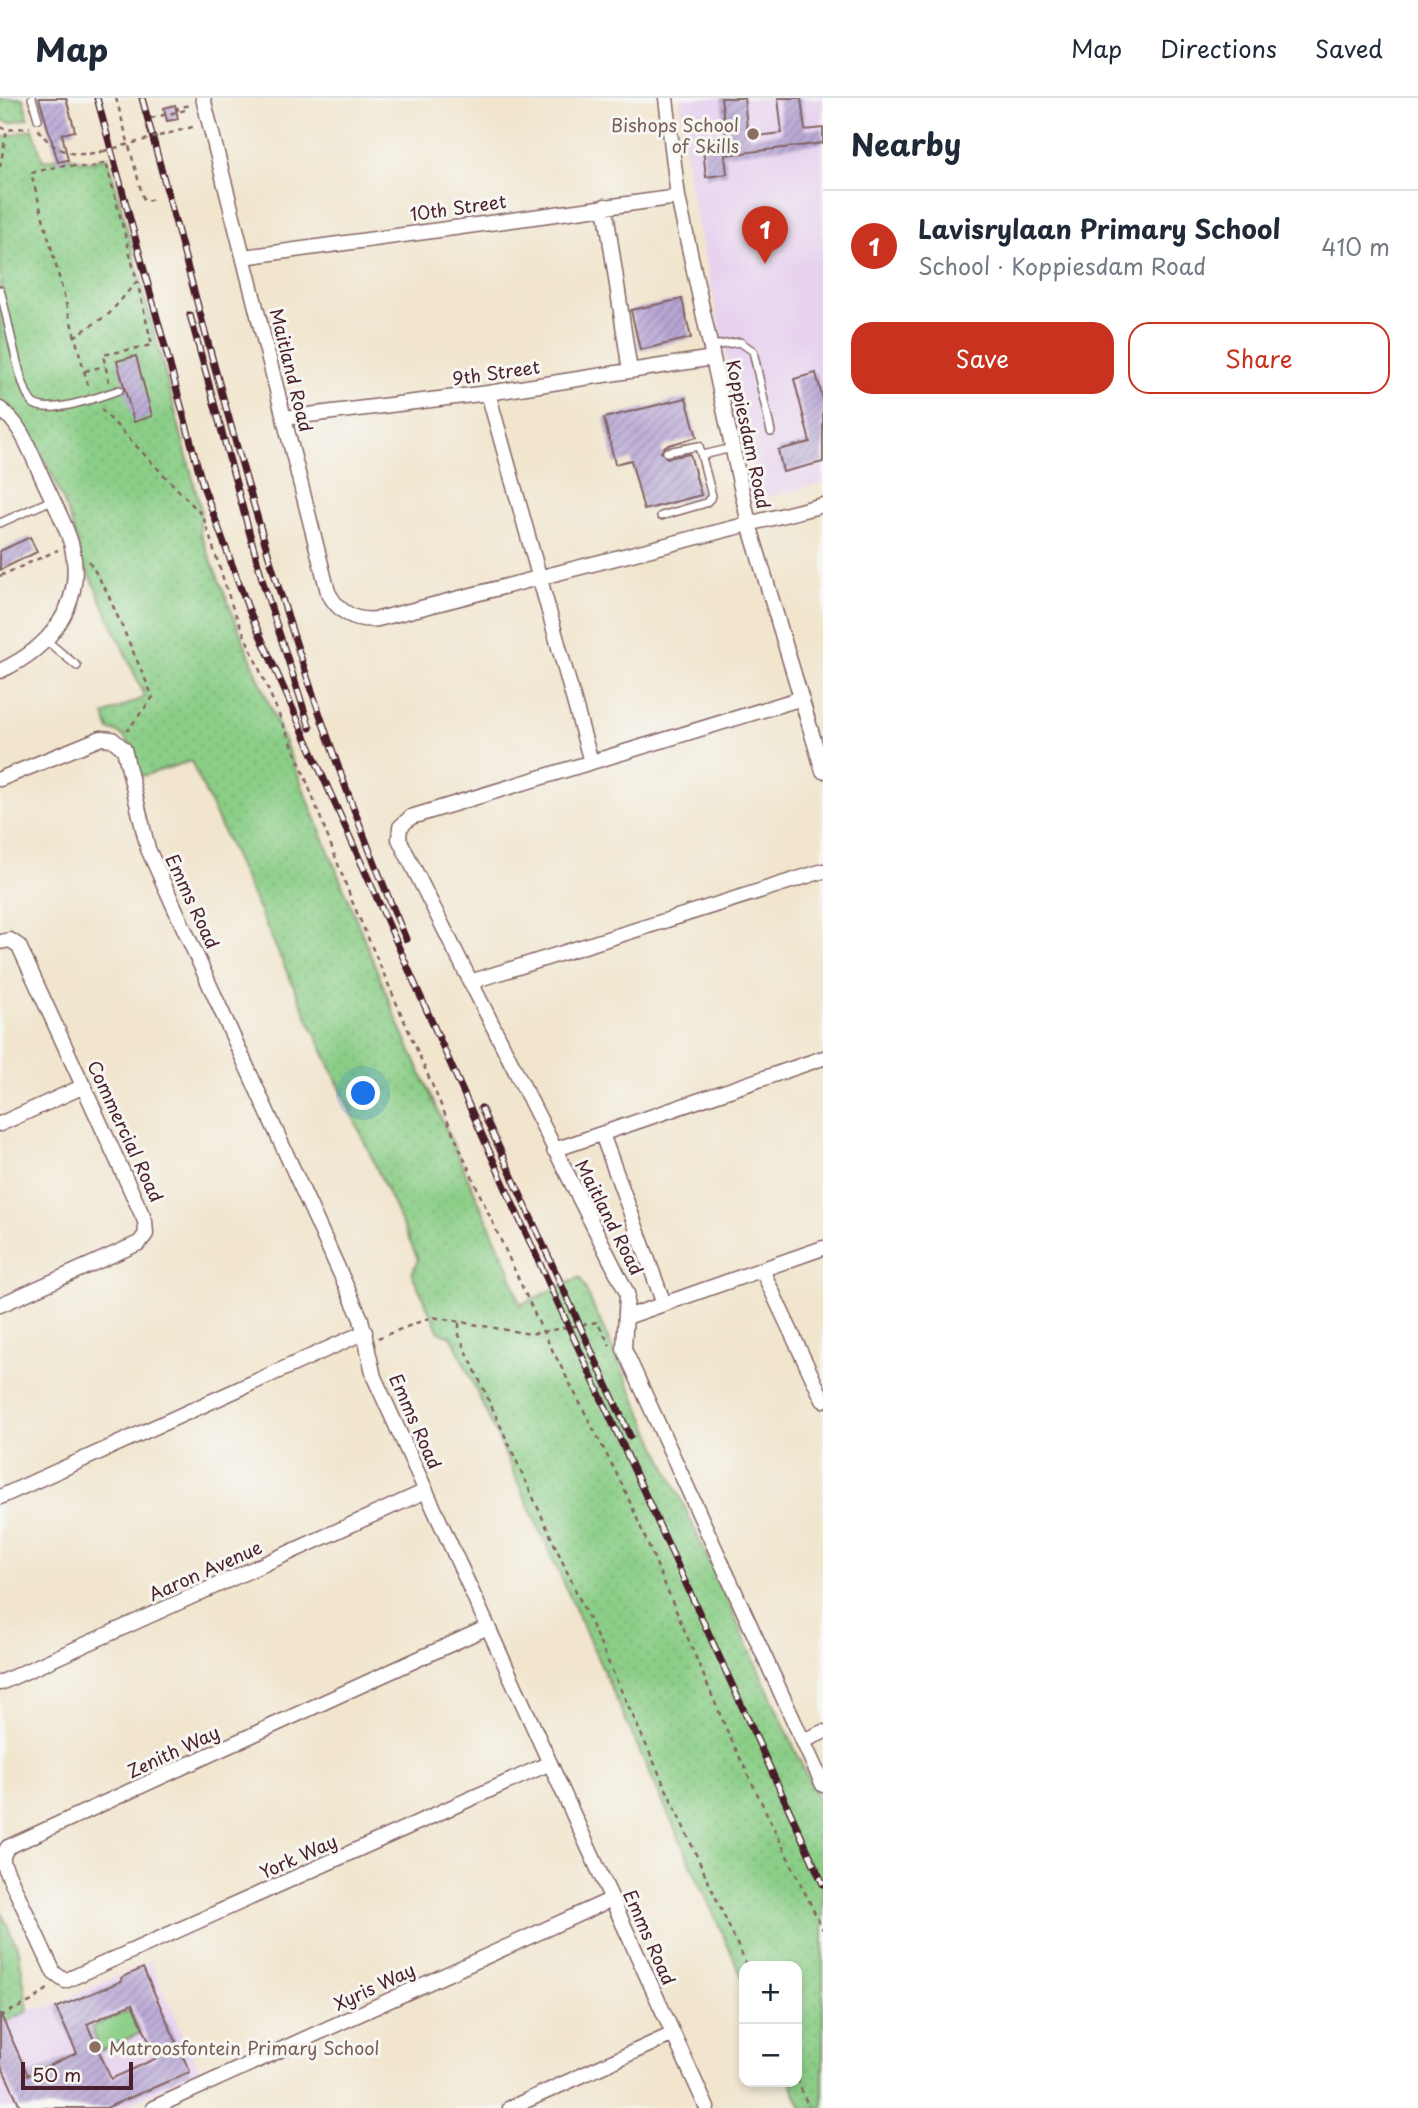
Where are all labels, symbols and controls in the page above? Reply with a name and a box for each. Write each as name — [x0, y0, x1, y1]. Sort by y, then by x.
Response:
text: Map — [35, 23, 108, 73]
text: Map — [1071, 30, 1122, 66]
text: Directions — [1160, 30, 1277, 66]
text: Saved — [1315, 30, 1383, 66]
place label: Bishops School of Skills — [611, 111, 739, 159]
text: Nearby — [851, 121, 961, 166]
marker: Bishops School of Skills — [745, 126, 761, 142]
street label: 10th Street — [408, 187, 508, 227]
pin: 1 — [742, 206, 788, 264]
text: Lavisrylaan Primary School — [918, 209, 1280, 248]
text: 1 — [869, 229, 880, 264]
text: 410 m — [1321, 229, 1390, 264]
text: School · Koppiesdam Road — [918, 248, 1206, 283]
street label: Maitland Road — [264, 305, 320, 435]
button: Save — [851, 322, 1114, 394]
button: Share — [1128, 322, 1390, 394]
street label: 9th Street — [451, 353, 541, 391]
street label: Koppiesdam Road — [720, 357, 778, 511]
street label: Emms Road — [159, 849, 227, 953]
street label: Commercial Road — [81, 1056, 171, 1206]
your location — [346, 1076, 380, 1110]
street label: Maitland Road — [569, 1155, 651, 1279]
street label: Emms Road — [383, 1369, 449, 1473]
street label: Aaron Avenue — [144, 1533, 266, 1607]
street label: Zenith Way — [122, 1718, 224, 1784]
street label: York Way — [255, 1827, 341, 1885]
street label: Emms Road — [617, 1885, 683, 1989]
street label: Xyris Way — [329, 1955, 419, 2017]
map controls — [739, 1961, 802, 2087]
button: + — [739, 1961, 802, 2024]
button: − — [739, 2024, 802, 2087]
place label: Matroosfontein Primary School — [109, 2034, 380, 2061]
marker: Matroosfontein Primary School — [87, 2039, 103, 2055]
scale bar — [21, 2059, 133, 2091]
text: 50 m — [32, 2060, 81, 2088]

